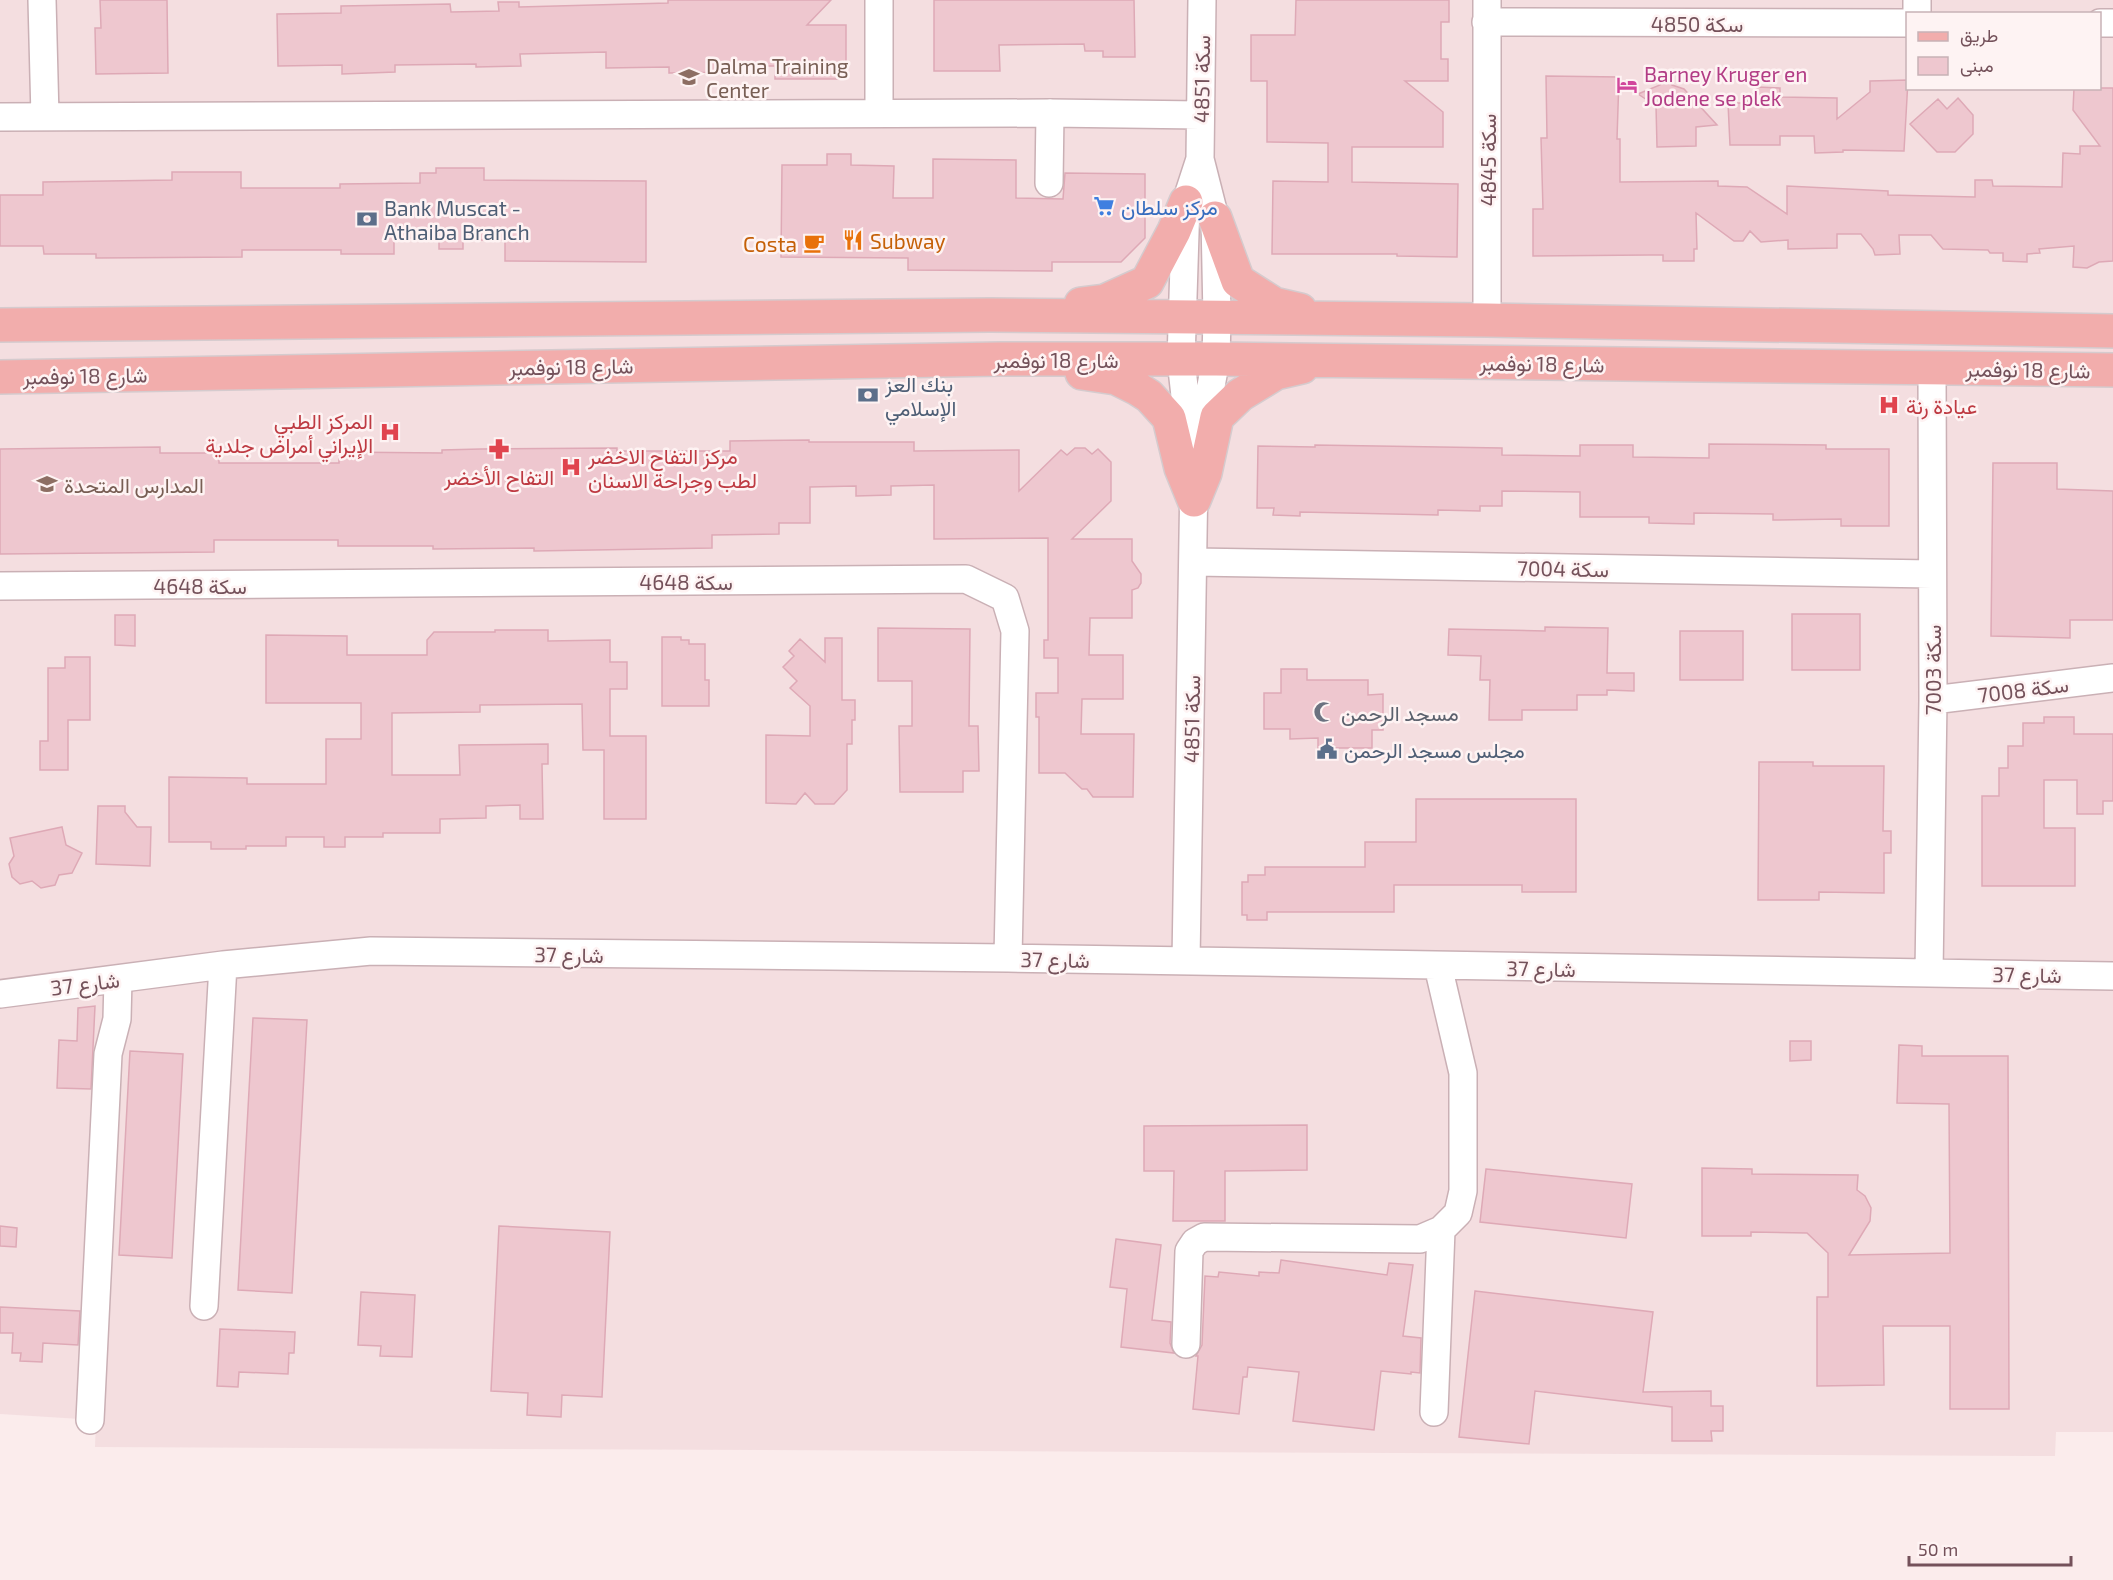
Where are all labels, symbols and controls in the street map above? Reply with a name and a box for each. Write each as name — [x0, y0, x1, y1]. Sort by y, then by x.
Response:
street label: سكة 4850 — [1651, 11, 1743, 36]
legend — [1906, 12, 2101, 90]
text: طريق — [1960, 24, 1998, 47]
street label: سكة 4851 — [1188, 35, 1214, 123]
place label: Dalma Training Center — [706, 53, 849, 102]
text: مبنى — [1960, 54, 1994, 77]
place label: Barney Kruger en Jodene se plek — [1644, 61, 1808, 110]
school or university icon: Dalma Training Center — [677, 65, 701, 89]
hotel icon: Barney Kruger en Jodene se plek — [1615, 73, 1639, 97]
street label: سكة 4845 — [1475, 114, 1500, 206]
supermarket icon: مركز سلطان — [1092, 194, 1116, 218]
place label: مركز سلطان — [1121, 194, 1218, 221]
place label: Bank Muscat - Athaiba Branch — [384, 195, 530, 244]
bank icon: Bank Muscat - Athaiba Branch — [355, 207, 379, 231]
restaurant icon: Subway — [841, 228, 865, 252]
place label: Subway — [870, 228, 946, 253]
place label: Costa — [743, 231, 797, 256]
cafe icon: Costa — [802, 231, 826, 255]
street label: شارع 18 نوفمبر — [992, 347, 1119, 375]
street label: شارع 18 نوفمبر — [1478, 349, 1605, 380]
street label: شارع 18 نوفمبر — [507, 352, 634, 383]
street label: شارع 18 نوفمبر — [1964, 355, 2091, 386]
street label: شارع 18 نوفمبر — [21, 361, 148, 392]
place label: بنك العز الإسلامي — [884, 371, 956, 426]
bank icon: بنك العز الإسلامي — [856, 383, 880, 407]
hospital icon: عيادة رنة — [1877, 393, 1901, 417]
place label: عيادة رنة — [1906, 393, 1977, 420]
place label: المركز الطبي الإيراني أمراض جلدية — [205, 408, 373, 463]
hospital icon: المركز الطبي الإيراني أمراض جلدية — [378, 420, 402, 444]
pharmacy icon: التفاح الأخضر — [487, 437, 511, 461]
place label: مركز التفاح الاخضر لطب وجراحة الاسنان — [587, 443, 757, 494]
hospital icon: مركز التفاح الاخضر لطب وجراحة الاسنان — [559, 455, 583, 479]
place label: التفاح الأخضر — [443, 464, 554, 492]
school or university icon: المدارس المتحدة — [35, 472, 59, 496]
place label: المدارس المتحدة — [64, 472, 204, 499]
street label: سكة 7004 — [1517, 555, 1609, 581]
street label: سكة 4648 — [639, 569, 733, 594]
street label: سكة 4648 — [153, 573, 247, 598]
street label: سكة 7003 — [1920, 625, 1945, 715]
street label: سكة 7008 — [1976, 671, 2070, 707]
street label: سكة 4851 — [1178, 675, 1204, 763]
mosque icon: مسجد الرحمن — [1312, 700, 1336, 724]
place label: مسجد الرحمن — [1341, 700, 1459, 727]
public building icon: مجلس مسجد الرحمن — [1315, 737, 1339, 761]
place label: مجلس مسجد الرحمن — [1344, 737, 1525, 764]
street label: شارع 37 — [534, 941, 604, 970]
street label: شارع 37 — [1020, 946, 1090, 975]
street label: شارع 37 — [1506, 955, 1576, 984]
street label: شارع 37 — [1992, 961, 2062, 990]
street label: شارع 37 — [49, 966, 121, 1003]
scale bar — [1909, 1529, 2071, 1567]
text: 50 m — [1918, 1538, 1958, 1560]

